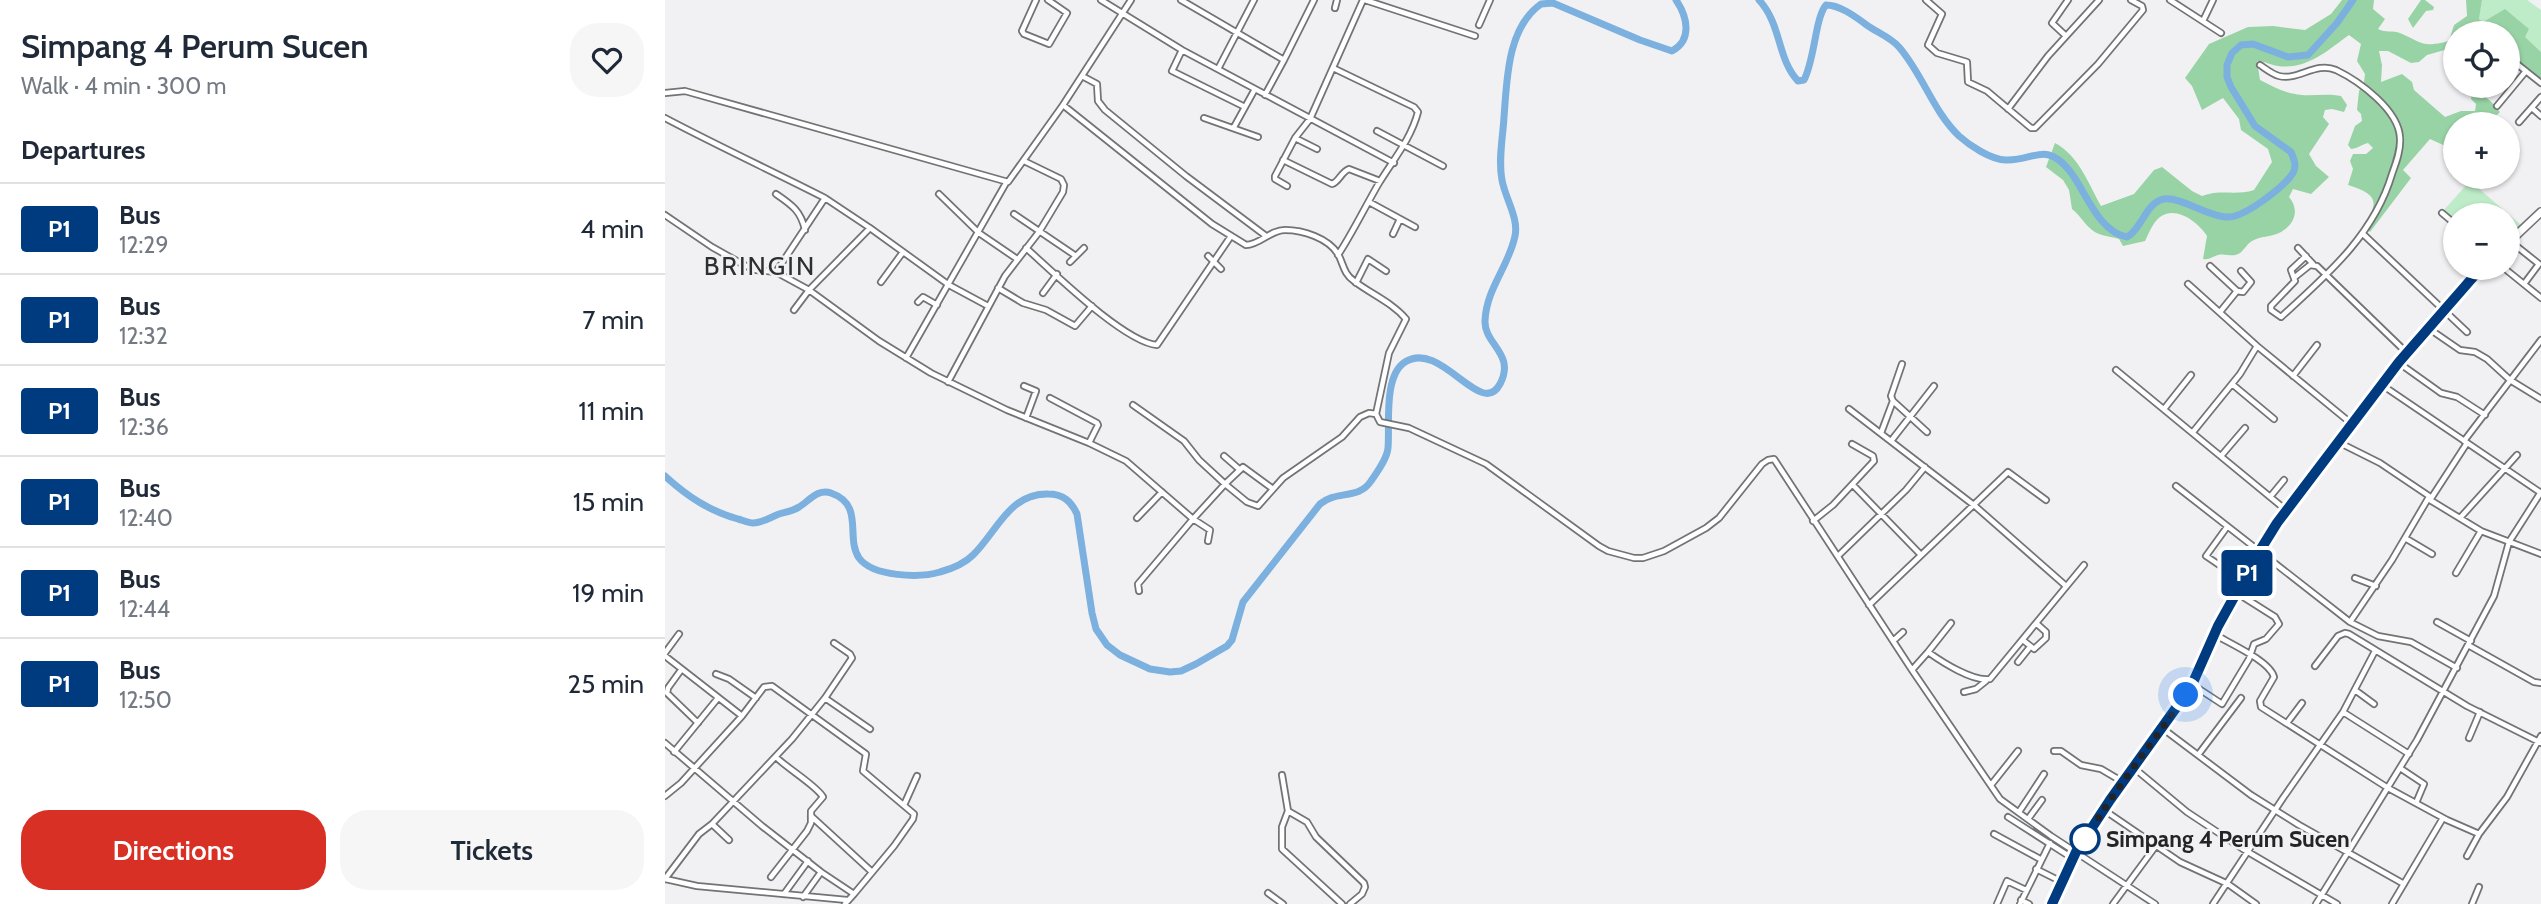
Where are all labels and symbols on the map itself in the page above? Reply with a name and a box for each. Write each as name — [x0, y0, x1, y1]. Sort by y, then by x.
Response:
district label: BRINGIN — [704, 250, 816, 282]
line badge: P1 — [2215, 550, 2279, 596]
your location — [2168, 677, 2203, 712]
marker: Simpang 4 Perum Sucen — [2070, 824, 2100, 854]
place label: Simpang 4 Perum Sucen — [2106, 825, 2350, 853]

